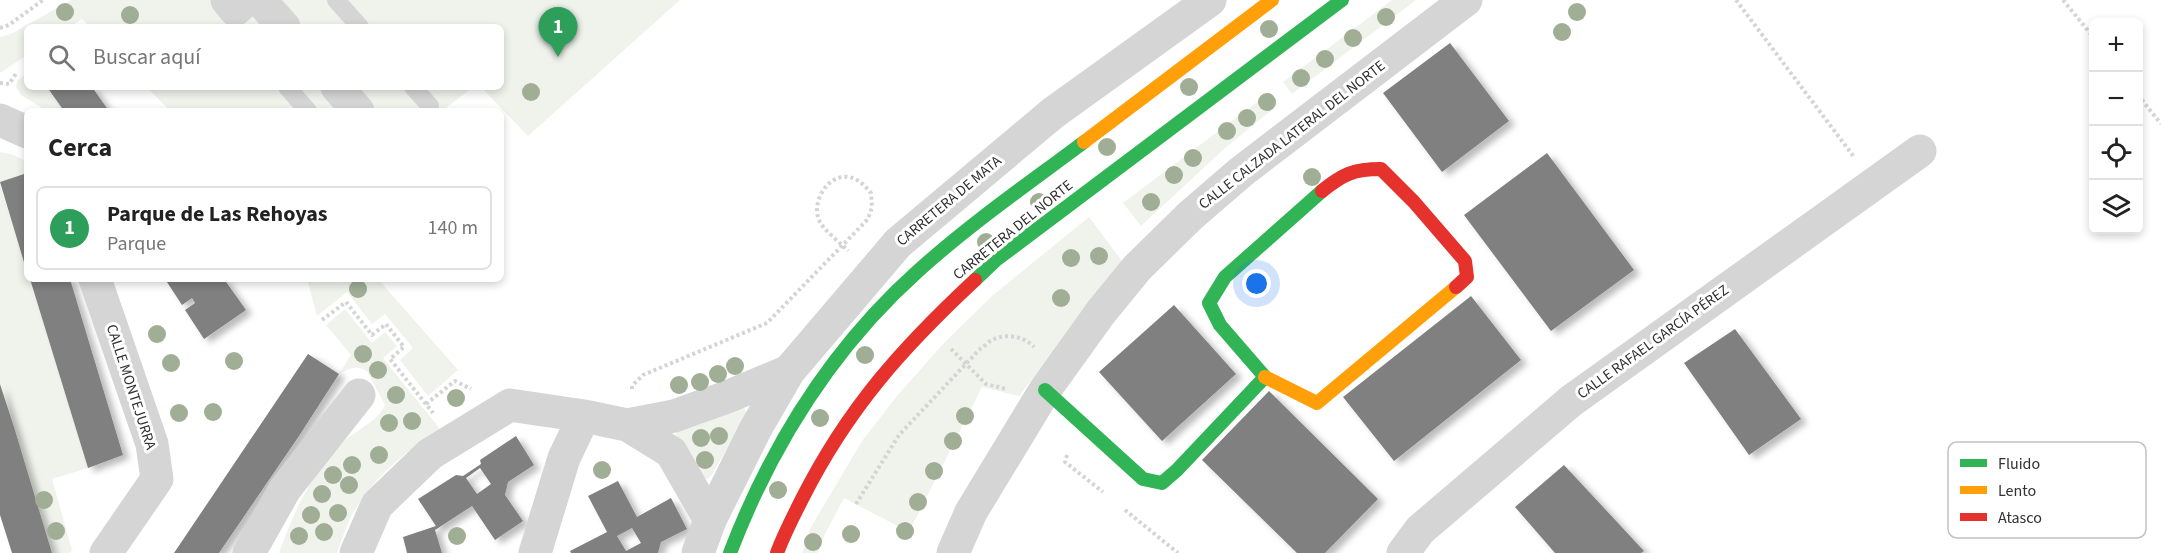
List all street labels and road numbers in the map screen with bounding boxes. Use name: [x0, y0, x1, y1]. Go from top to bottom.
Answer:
street label: CALLE CALZADA LATERAL DEL NORTE: [1194, 55, 1390, 215]
street label: CARRETERA DE MATA: [892, 150, 1007, 251]
street label: CARRETERA DEL NORTE: [949, 175, 1077, 285]
street label: CALLE RAFAEL GARCÍA PÉREZ: [1573, 280, 1733, 404]
street label: CALLE MONTEJURRA: [101, 322, 161, 453]

